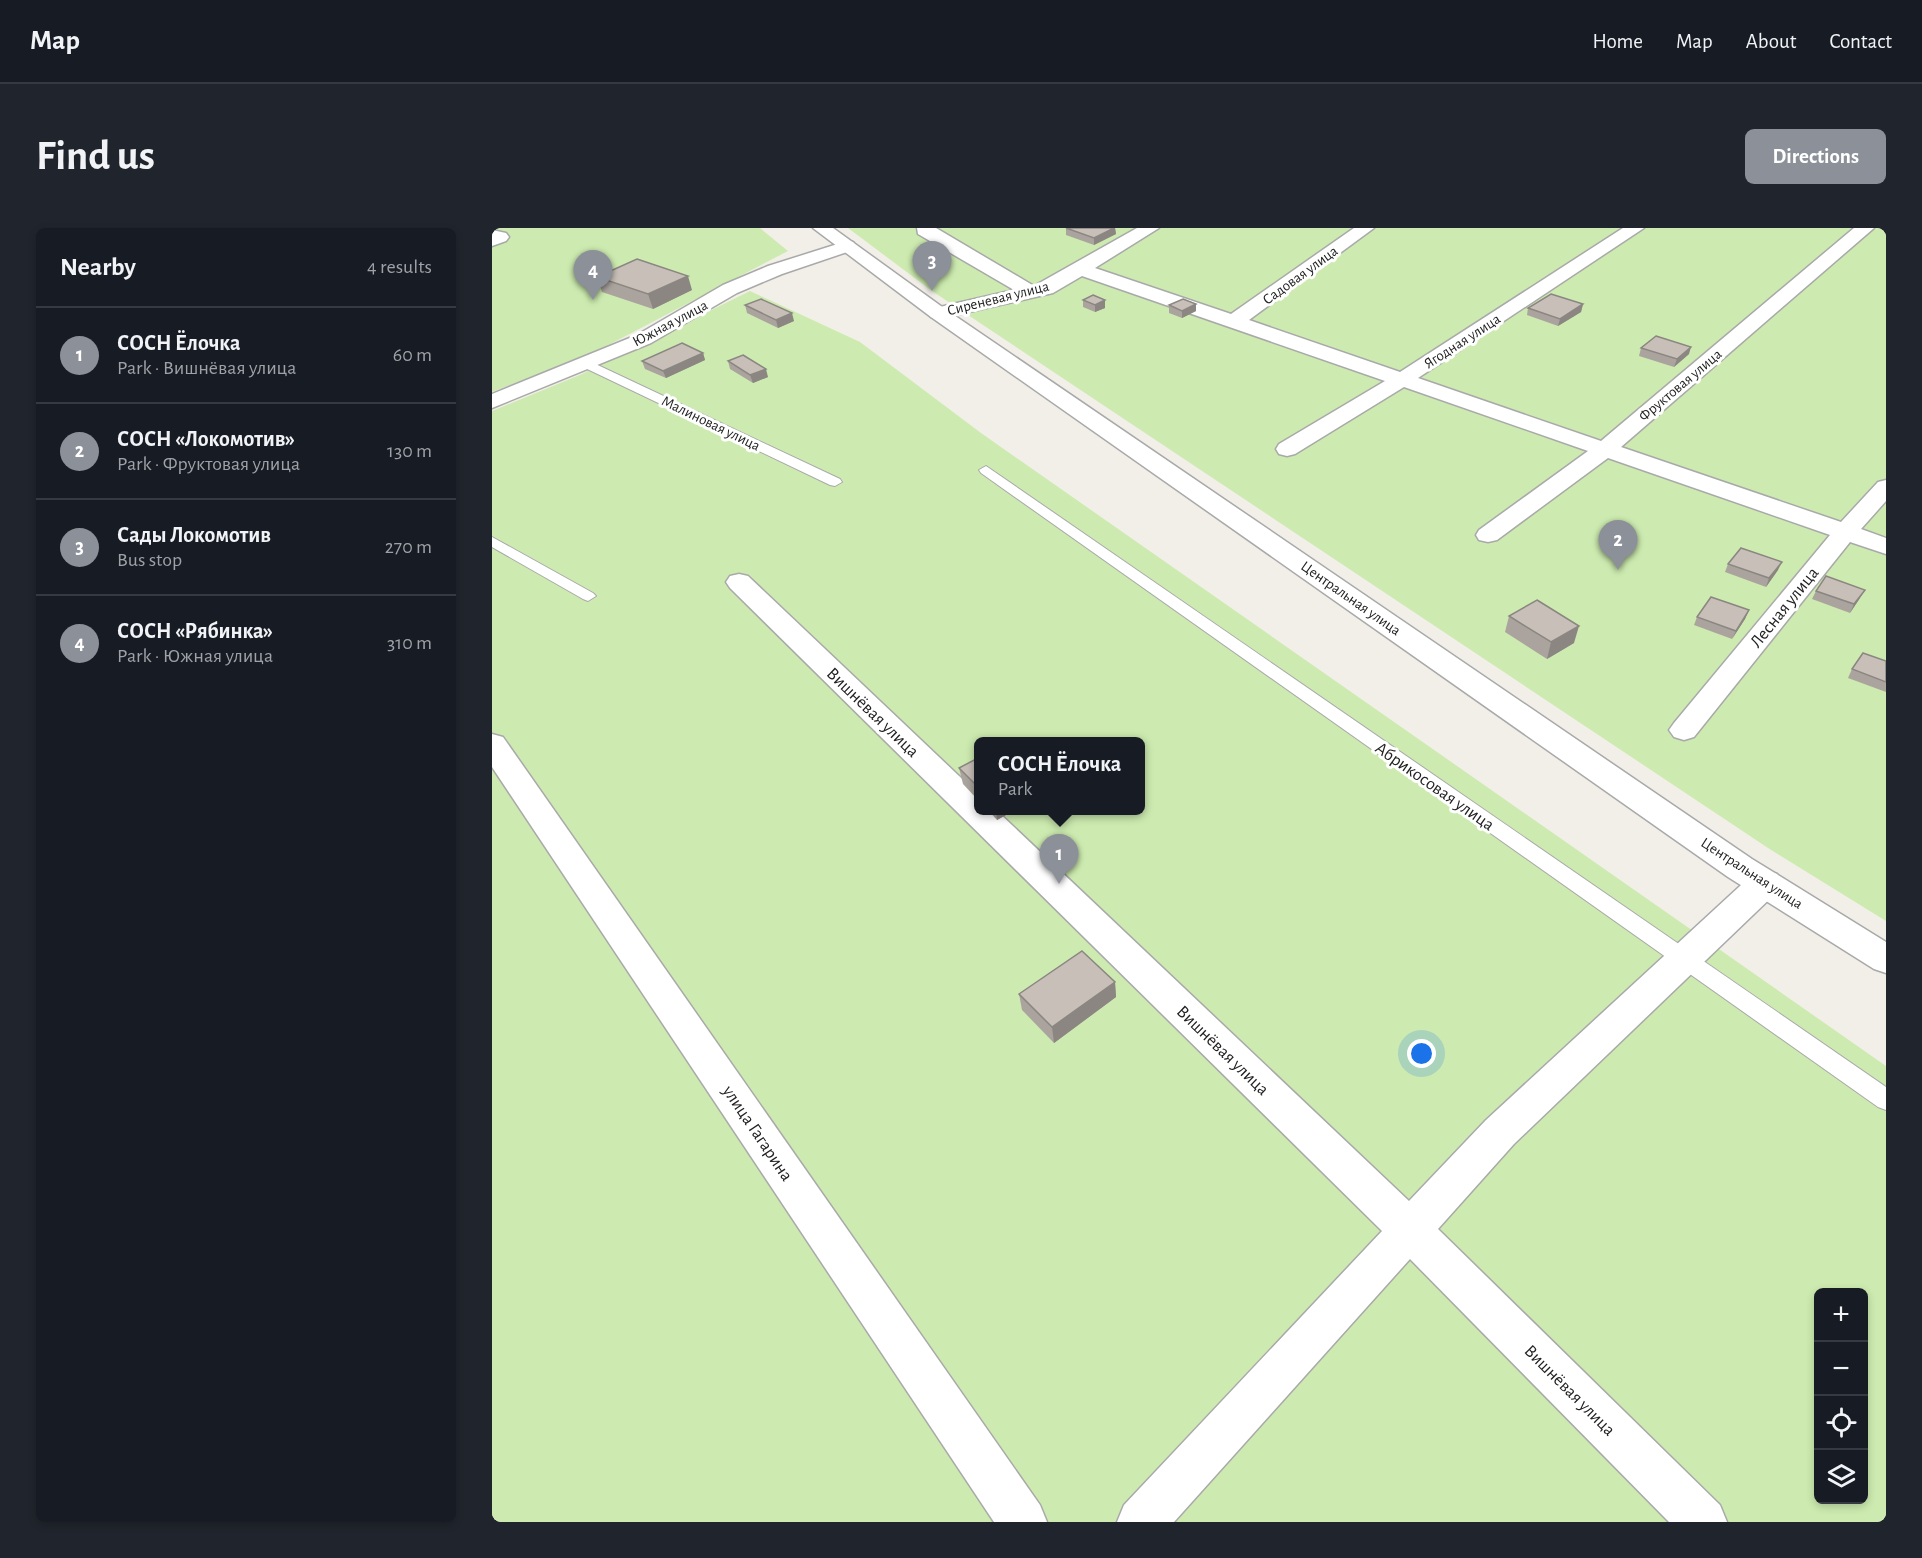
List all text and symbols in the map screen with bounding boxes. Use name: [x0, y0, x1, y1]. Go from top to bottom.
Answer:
text: Map: [30, 27, 80, 55]
text: Home: [1592, 31, 1643, 52]
text: Map: [1676, 31, 1713, 52]
text: About: [1746, 31, 1796, 52]
text: Contact: [1829, 31, 1892, 52]
button: Directions: [1745, 129, 1886, 184]
text: Find us: [36, 135, 155, 177]
pin: 3: [912, 242, 952, 291]
street label: Садовая улица: [1260, 243, 1341, 308]
pin: 4: [574, 250, 612, 300]
text: Nearby: [60, 254, 136, 280]
text: 4 results: [367, 257, 432, 277]
street label: Сиреневая улица: [946, 279, 1051, 318]
street label: Южная улица: [630, 297, 710, 349]
street label: Ягодная улица: [1421, 311, 1503, 372]
text: СОСН Ёлочка: [117, 332, 240, 354]
text: 1: [76, 345, 83, 365]
text: 60 m: [393, 345, 432, 365]
street label: Фруктовая улица: [1636, 346, 1725, 424]
text: Park · Вишнёвая улица: [117, 358, 297, 378]
street label: Малиновая улица: [659, 393, 763, 454]
text: СОСН «Локомотив»: [117, 428, 295, 450]
text: 2: [75, 441, 84, 461]
text: 130 m: [387, 441, 432, 461]
text: Park · Фруктовая улица: [117, 454, 300, 474]
pin: 2: [1598, 520, 1638, 570]
text: Сады Локомотив: [117, 524, 271, 546]
text: 3: [75, 537, 84, 557]
text: 270 m: [385, 537, 432, 557]
text: Bus stop: [117, 550, 182, 570]
street label: Центральная улица: [1298, 558, 1403, 638]
street label: Лесная улица: [1747, 564, 1822, 651]
text: СОСН «Рябинка»: [117, 620, 273, 642]
text: 4: [74, 633, 85, 653]
text: 310 m: [387, 633, 432, 653]
text: Park · Южная улица: [117, 646, 273, 666]
street label: Вишнёвая улица: [823, 664, 922, 761]
popup: [974, 737, 1145, 815]
street label: Абрикосовая улица: [1372, 738, 1498, 835]
text: СОСН Ёлочка: [998, 753, 1121, 775]
text: Park: [998, 779, 1032, 799]
pin: 1: [1040, 834, 1078, 884]
street label: Центральная улица: [1698, 835, 1805, 912]
street label: Вишнёвая улица: [1173, 1002, 1272, 1099]
your location: [1407, 1039, 1436, 1068]
street label: улица Гагарина: [718, 1082, 796, 1184]
map controls: [1814, 1288, 1868, 1504]
button: +: [1814, 1288, 1868, 1342]
street label: Вишнёвая улица: [1520, 1342, 1618, 1440]
button: −: [1814, 1342, 1868, 1396]
button: locate: [1814, 1396, 1868, 1450]
button: layers: [1814, 1450, 1868, 1504]

